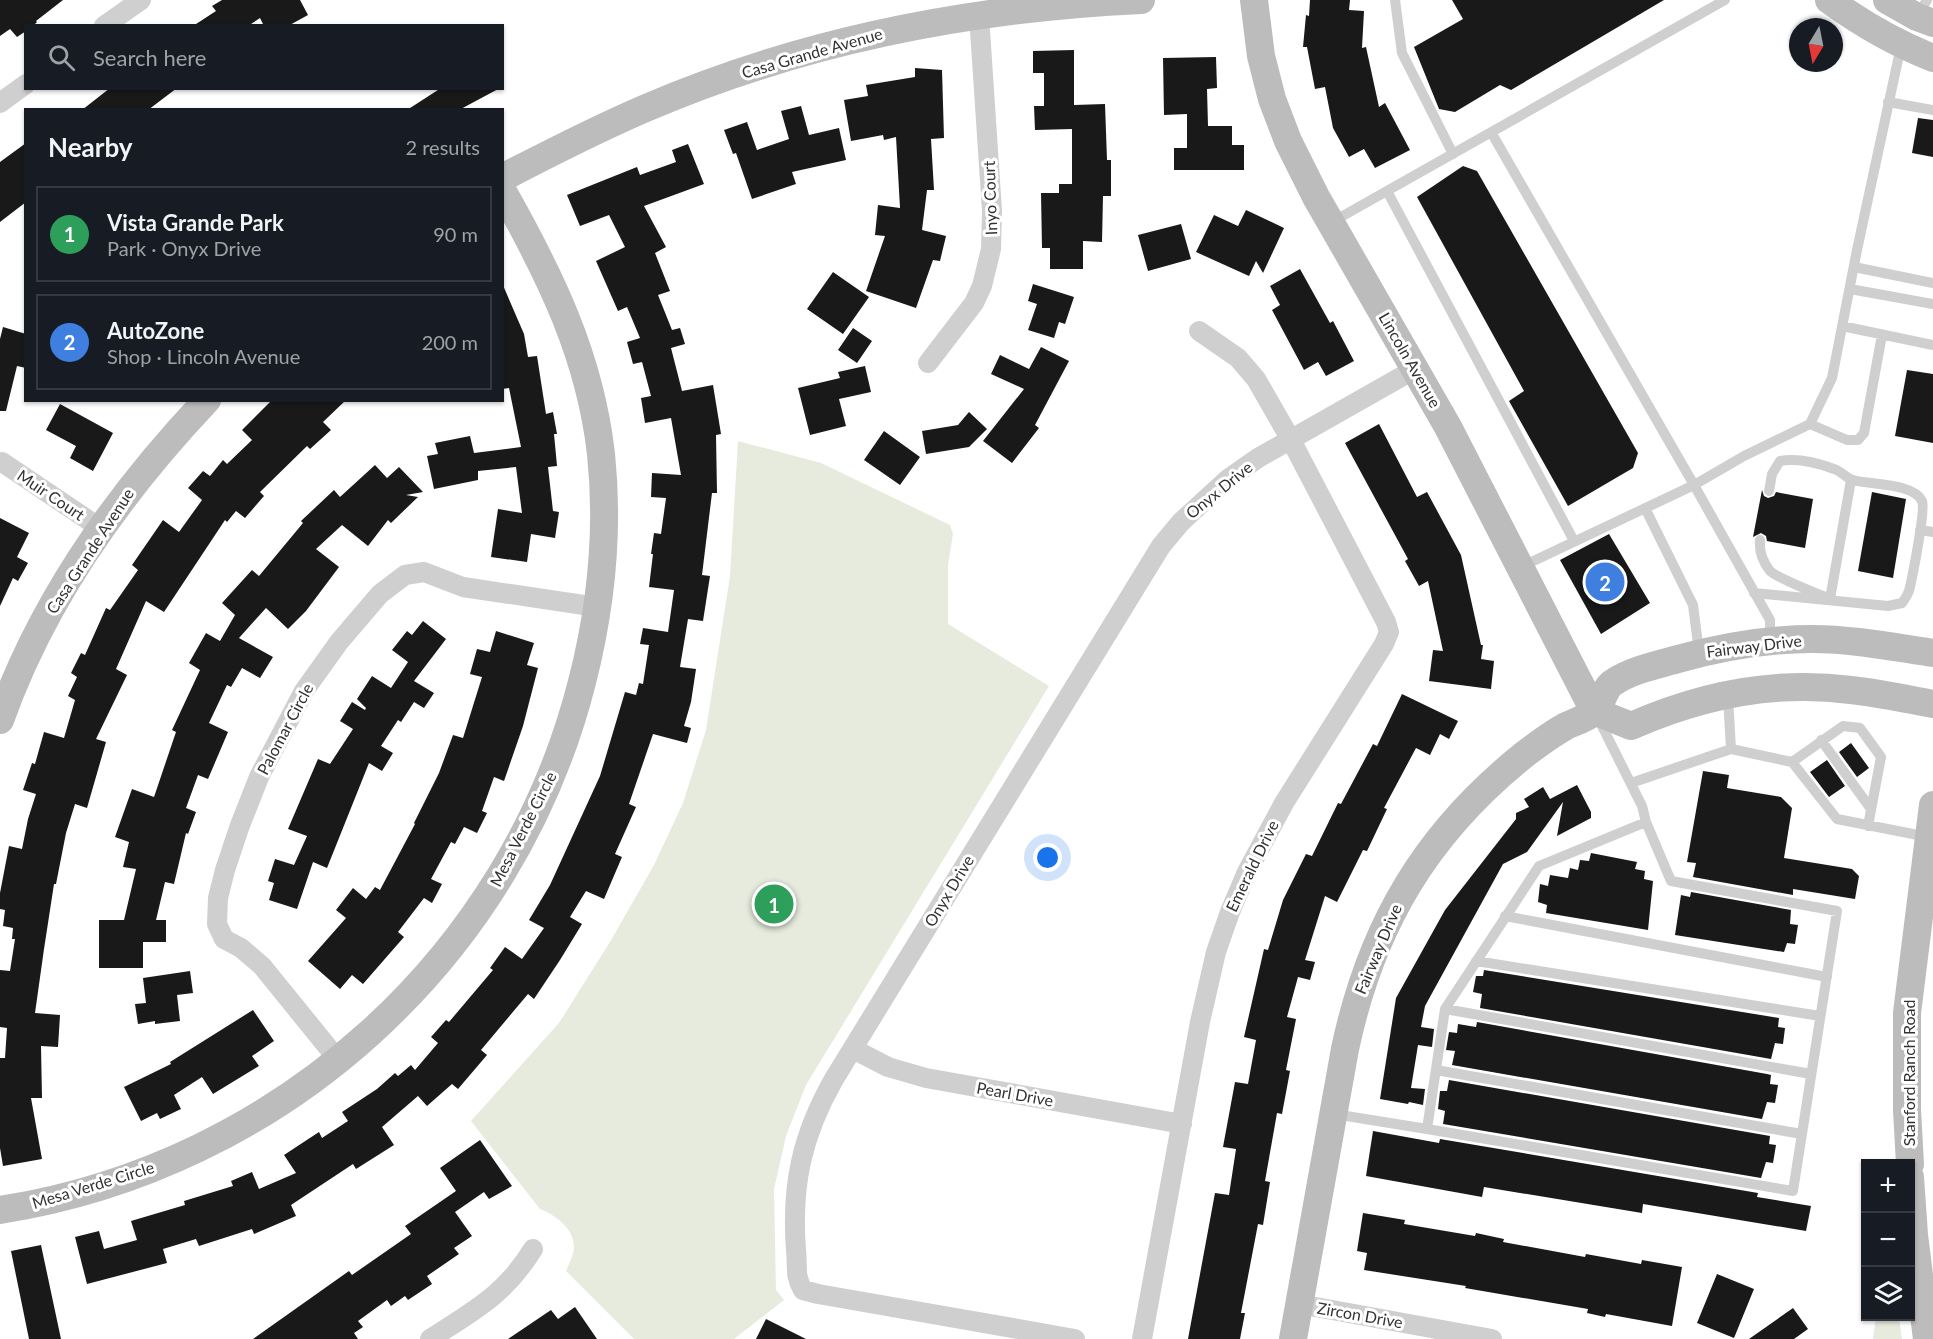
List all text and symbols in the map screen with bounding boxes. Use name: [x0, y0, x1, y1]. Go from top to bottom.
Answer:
north arrow: [1789, 18, 1843, 72]
street label: Casa Grande Avenue: [739, 23, 885, 82]
search box: [24, 24, 504, 90]
icon: search: [45, 41, 78, 74]
text: Search here: [93, 44, 206, 71]
text: Nearby: [48, 131, 133, 163]
text: 2 results: [405, 135, 480, 159]
street label: Inyo Court: [979, 160, 1000, 236]
text: Vista Grande Park: [107, 209, 284, 236]
text: 1: [64, 222, 75, 246]
text: 90 m: [433, 222, 478, 246]
text: Park · Onyx Drive: [107, 236, 261, 260]
street label: Lincoln Avenue: [1376, 309, 1445, 411]
text: AutoZone: [107, 317, 204, 344]
text: 2: [64, 330, 75, 354]
text: 200 m: [422, 330, 478, 354]
text: Shop · Lincoln Avenue: [107, 344, 300, 368]
street label: Onyx Drive: [1182, 457, 1256, 522]
street label: Muir Court: [14, 465, 89, 524]
street label: Casa Grande Avenue: [42, 484, 137, 617]
pin: 2: [1586, 560, 1624, 604]
street label: Fairway Drive: [1705, 630, 1803, 661]
street label: Palomar Circle: [253, 680, 317, 778]
street label: Mesa Verde Circle: [485, 768, 560, 889]
street label: Emerald Drive: [1221, 817, 1282, 915]
your location: [1033, 843, 1062, 872]
street label: Onyx Drive: [920, 852, 977, 930]
pin: 1: [754, 882, 794, 926]
street label: Fairway Drive: [1350, 901, 1405, 997]
street label: Stanford Ranch Road: [1899, 1000, 1918, 1146]
street label: Pearl Drive: [975, 1077, 1055, 1110]
street label: Mesa Verde Circle: [30, 1157, 156, 1212]
map controls: [1861, 1159, 1915, 1321]
button: +: [1861, 1159, 1915, 1213]
button: −: [1861, 1213, 1915, 1267]
button: layers: [1861, 1267, 1915, 1321]
street label: Zircon Drive: [1316, 1298, 1404, 1331]

